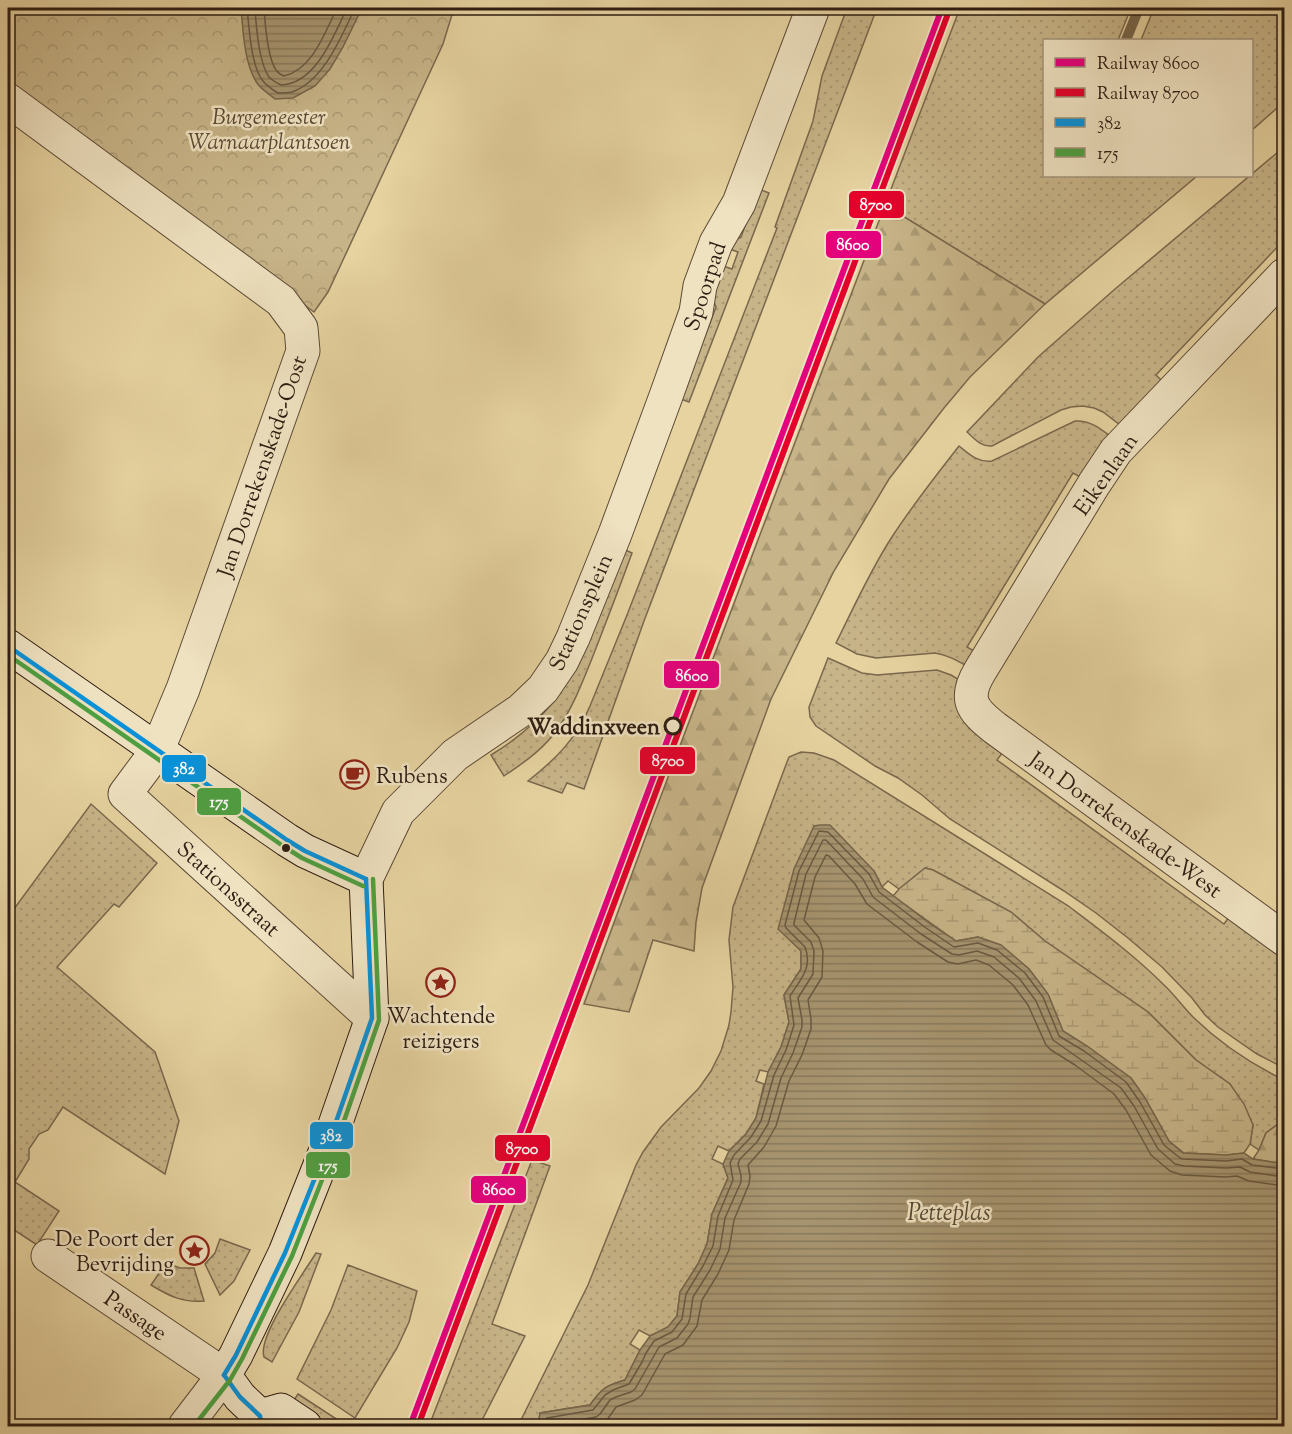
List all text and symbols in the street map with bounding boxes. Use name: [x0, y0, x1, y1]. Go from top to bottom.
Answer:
legend: [1043, 39, 1253, 177]
text: Railway 8600: [1097, 52, 1199, 78]
text: Railway 8700: [1097, 82, 1199, 108]
park label: Burgemeester Warnaarplantsoen: [188, 103, 351, 160]
text: 382: [1097, 112, 1122, 138]
text: 175: [1097, 142, 1118, 168]
line badge: 8700: [848, 190, 905, 219]
text: 8700: [860, 195, 893, 218]
line badge: 8600: [825, 230, 882, 259]
text: 8600: [837, 235, 870, 258]
street label: Spoorpad: [677, 238, 736, 336]
street label: Jan Dorrekenskade-Oost: [211, 351, 317, 583]
street label: Eikenlaan: [1067, 428, 1147, 523]
street label: Stationsplein: [543, 549, 623, 677]
line badge: 8600: [663, 660, 720, 689]
text: 8600: [676, 666, 709, 689]
place label: Waddinxveen: [527, 713, 660, 745]
marker: Waddinxveen: [664, 717, 682, 735]
street label: Jan Dorrekenskade-West: [1020, 745, 1228, 908]
line badge: 8700: [639, 746, 696, 775]
text: 8700: [652, 751, 685, 774]
line badge: 382: [161, 754, 207, 783]
text: 382: [173, 759, 195, 782]
cafe icon: Rubens: [339, 759, 371, 791]
place label: Rubens: [376, 762, 448, 794]
line badge: 175: [196, 787, 242, 816]
text: 175: [210, 792, 229, 815]
street label: Stationsstraat: [168, 835, 286, 946]
unlabelled marker: [280, 842, 292, 854]
place icon: Wachtende reizigers: [425, 967, 457, 999]
place label: Wachtende reizigers: [387, 1002, 495, 1059]
line badge: 382: [309, 1121, 354, 1150]
text: 382: [320, 1126, 342, 1149]
line badge: 8700: [494, 1134, 551, 1162]
text: 8700: [506, 1139, 539, 1162]
line badge: 175: [305, 1151, 351, 1179]
text: 175: [319, 1156, 338, 1179]
line badge: 8600: [470, 1175, 527, 1204]
text: 8600: [483, 1180, 516, 1203]
water label: Petteplas: [908, 1197, 990, 1231]
place label: De Poort der Bevrijding: [55, 1225, 174, 1282]
place icon: De Poort der Bevrijding: [179, 1235, 211, 1267]
street label: Passage: [96, 1285, 172, 1350]

